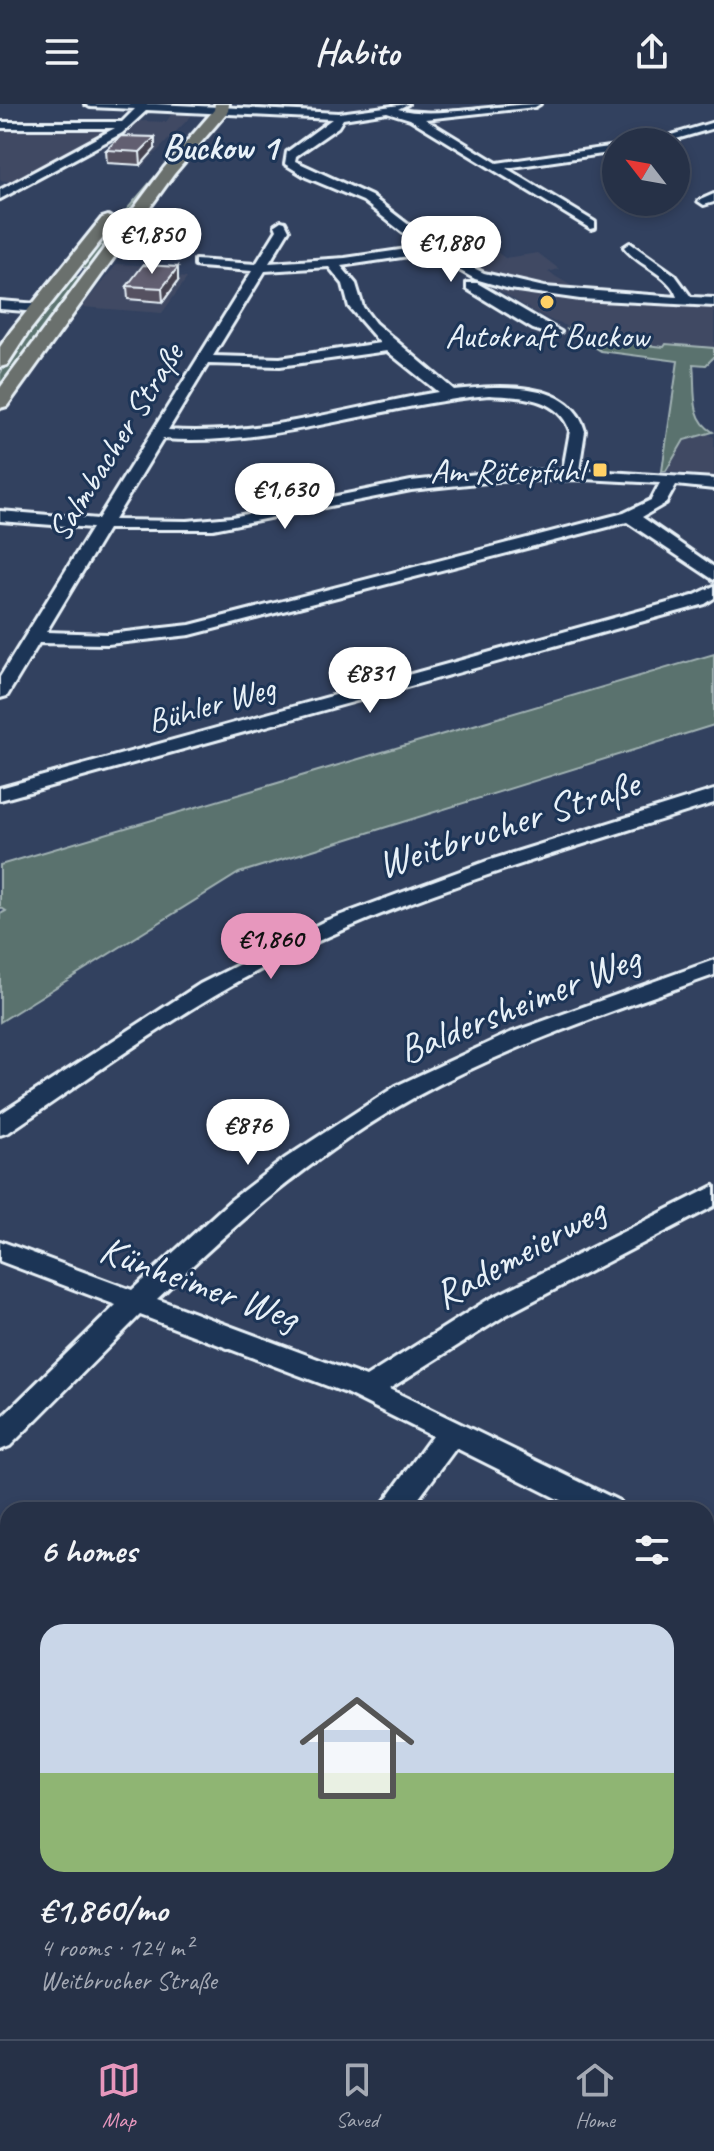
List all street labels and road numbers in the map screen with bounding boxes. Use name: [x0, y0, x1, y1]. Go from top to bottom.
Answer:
street label: Salmbacher Straße: [37, 333, 194, 549]
street label: Bühler Weg: [142, 665, 282, 743]
street label: Weitbrucher Straße: [371, 757, 648, 890]
street label: Baldersheimer Weg: [391, 932, 650, 1075]
street label: Rademeierweg: [425, 1184, 616, 1320]
street label: Künheimer Weg: [93, 1224, 308, 1343]

